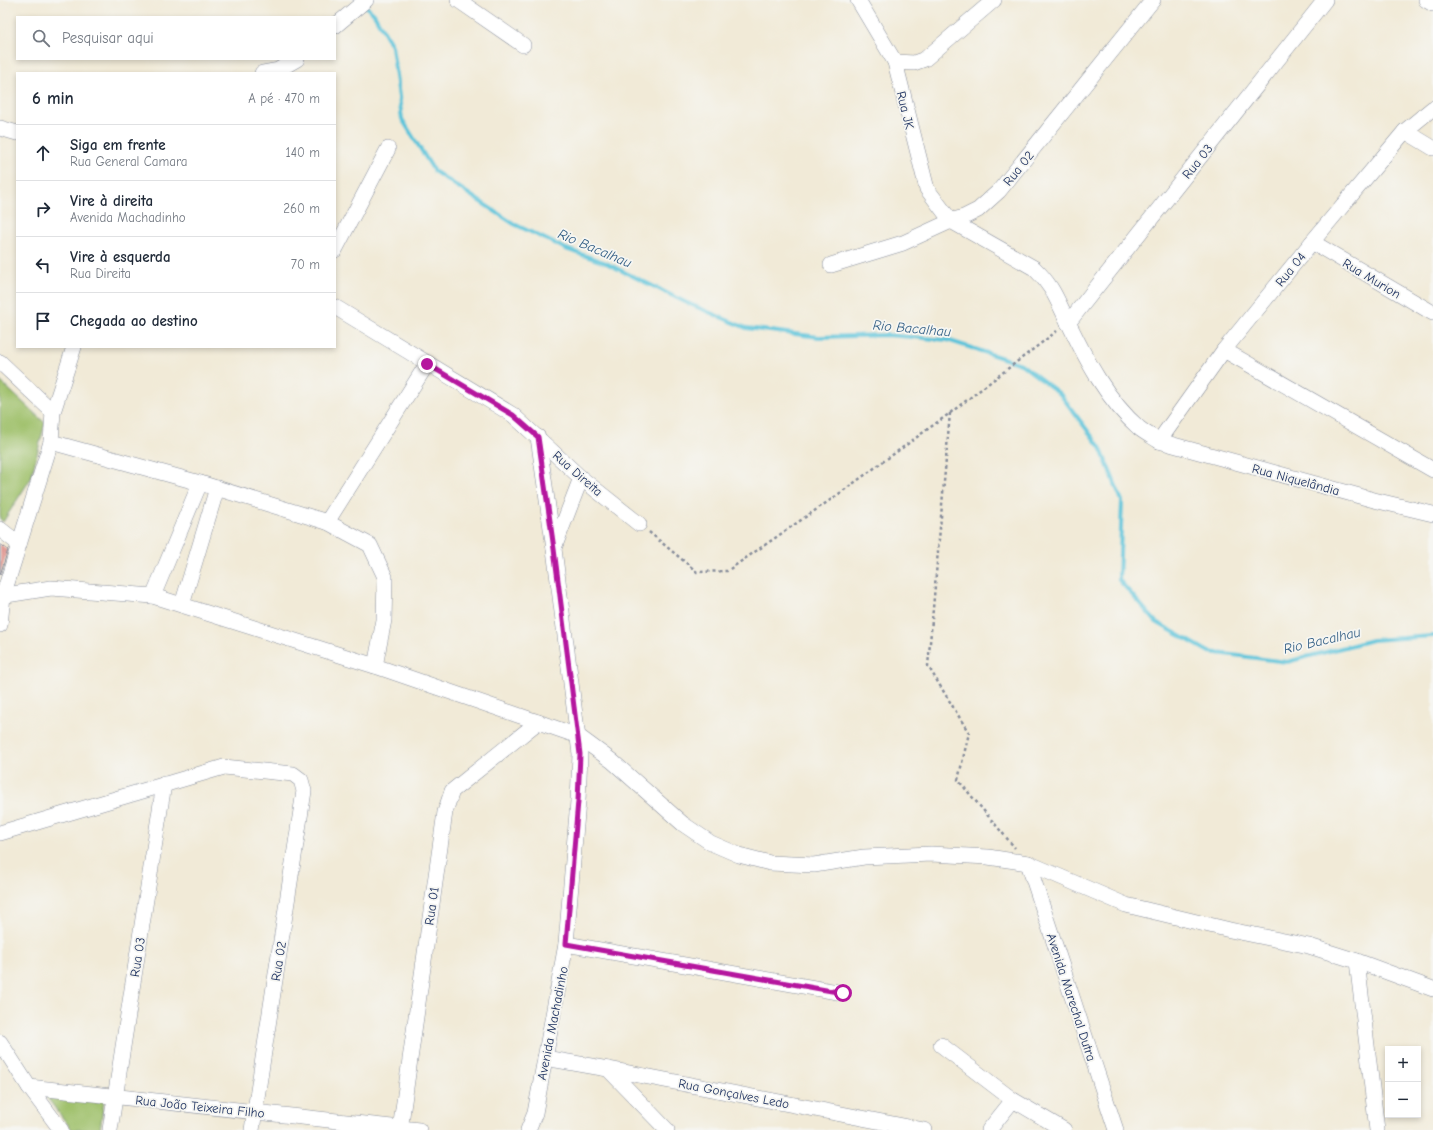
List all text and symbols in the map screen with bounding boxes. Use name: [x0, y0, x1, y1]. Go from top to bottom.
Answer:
search box: [16, 16, 336, 60]
icon: search: [30, 27, 52, 49]
text: Pesquisar aqui: [62, 29, 154, 47]
text: 6 min: [32, 89, 74, 108]
street label: Rua JK: [894, 90, 918, 131]
text: A pé · 470 m: [248, 91, 320, 106]
text: Siga em frente: [70, 136, 166, 154]
street label: Rua 03: [1179, 141, 1216, 182]
icon: ahead: [32, 142, 54, 164]
text: 140 m: [286, 145, 320, 160]
street label: Rua 02: [1000, 148, 1037, 189]
text: Rua General Camara: [70, 154, 188, 169]
text: Vire à direita: [70, 192, 153, 210]
icon: right: [32, 198, 54, 220]
text: 260 m: [283, 201, 320, 216]
text: Avenida Machadinho: [70, 210, 186, 225]
water label: Rio Bacalhau: [555, 225, 634, 272]
text: Vire à esquerda: [70, 248, 171, 266]
street label: Rua 04: [1272, 249, 1309, 289]
icon: left: [32, 254, 54, 276]
street label: Rua Murion: [1340, 255, 1404, 302]
text: 70 m: [291, 257, 320, 272]
text: Rua Direita: [70, 266, 131, 281]
icon: arrive: [32, 310, 54, 332]
text: Chegada ao destino: [70, 312, 198, 330]
water label: Rio Bacalhau: [872, 317, 952, 340]
route end: [418, 355, 436, 373]
street label: Rua Direita: [550, 448, 606, 499]
street label: Rua Niquelândia: [1250, 461, 1341, 498]
water label: Rio Bacalhau: [1282, 623, 1362, 658]
street label: Rua 01: [421, 886, 442, 926]
street label: Avenida Marechal Dutra: [1044, 931, 1099, 1063]
street label: Rua 03: [127, 936, 148, 978]
street label: Rua 02: [268, 940, 289, 982]
street label: Avenida Machadinho: [534, 965, 571, 1081]
route start: [834, 984, 852, 1002]
map controls: [1385, 1046, 1421, 1118]
button: +: [1385, 1046, 1421, 1082]
street label: Rua Gonçalves Ledo: [677, 1075, 791, 1112]
button: −: [1385, 1082, 1421, 1118]
street label: Rua João Teixeira Filho: [135, 1092, 265, 1121]

